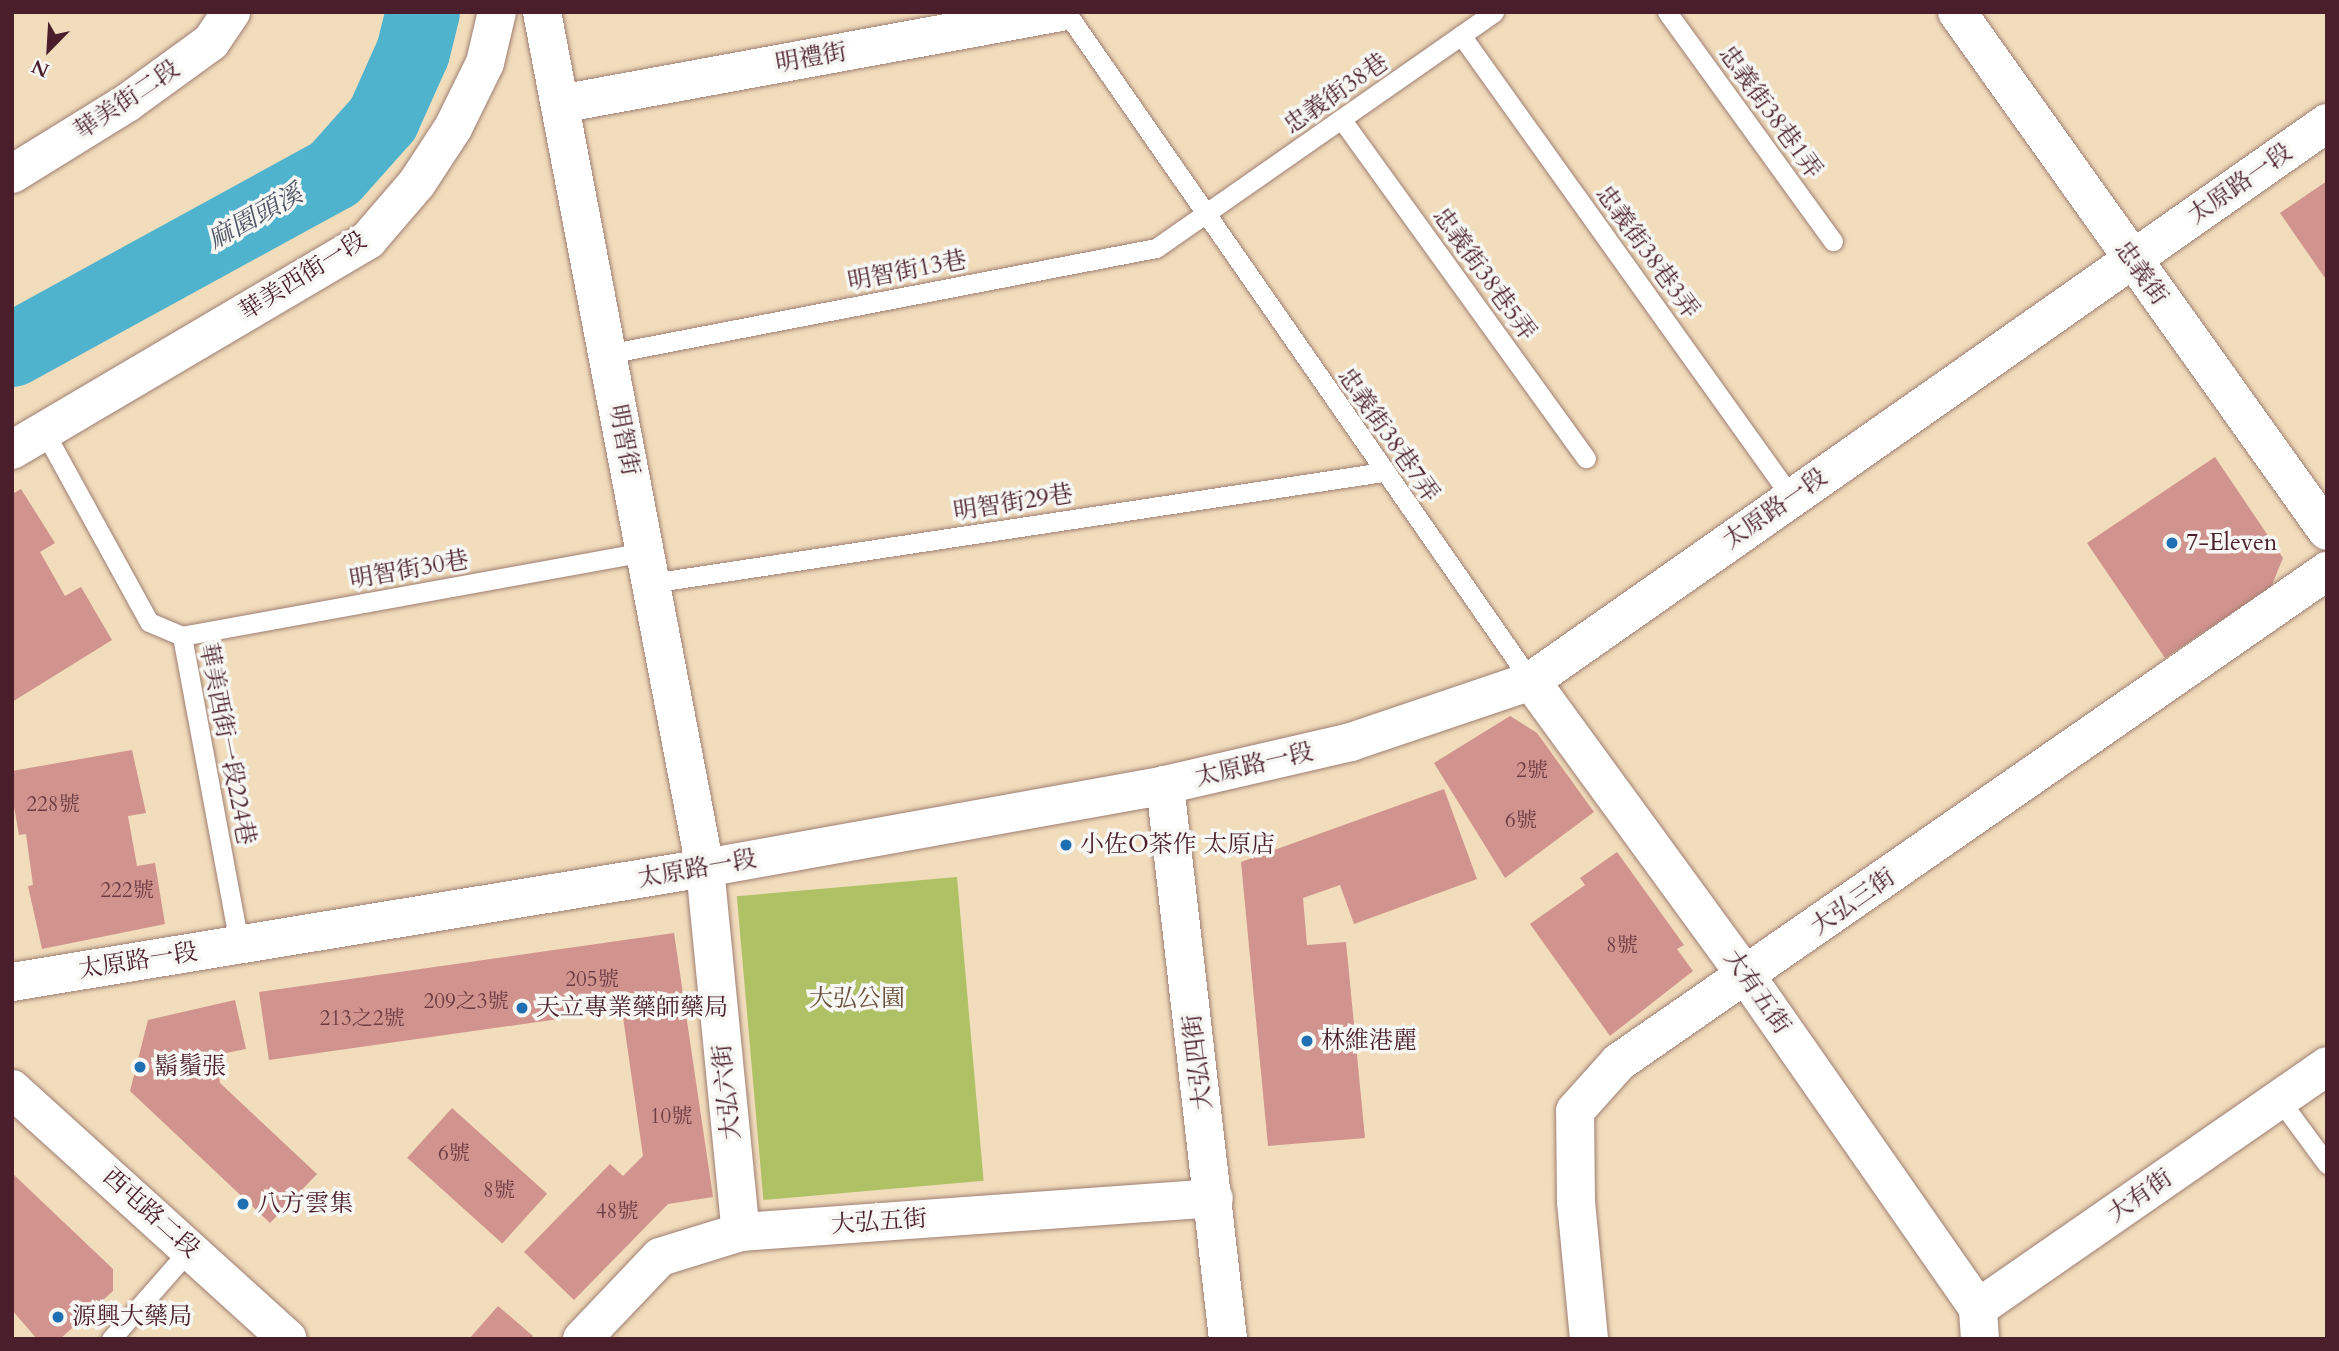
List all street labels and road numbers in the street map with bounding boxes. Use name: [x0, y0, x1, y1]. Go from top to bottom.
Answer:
street label: 明禮街: [773, 38, 849, 78]
street label: 忠義街38巷1弄: [1712, 40, 1828, 184]
street label: 忠義街38巷: [1278, 48, 1394, 140]
street label: 華美街二段: [69, 55, 185, 145]
street label: 太原路一段: [2183, 138, 2297, 230]
street label: 忠義街38巷3弄: [1589, 180, 1705, 324]
street label: 忠義街38巷5弄: [1426, 202, 1542, 346]
street label: 華美西街一段: [234, 226, 372, 326]
street label: 忠義街: [2108, 235, 2174, 311]
street label: 明智街13巷: [845, 245, 969, 297]
street label: 忠義街38巷7弄: [1331, 362, 1445, 508]
street label: 明智街: [603, 402, 645, 478]
street label: 太原路一段: [1718, 463, 1832, 555]
street label: 明智街29巷: [951, 479, 1075, 527]
street label: 明智街30巷: [347, 545, 471, 595]
street label: 華美西街一段224巷: [193, 641, 261, 847]
street label: 太原路一段: [1192, 737, 1316, 793]
street label: 太原路一段: [635, 844, 759, 894]
street label: 大弘三街: [1805, 863, 1901, 941]
street label: 太原路一段: [76, 937, 200, 985]
street label: 大有五街: [1718, 944, 1796, 1040]
street label: 大弘四街: [1178, 1013, 1218, 1111]
street label: 大弘六街: [708, 1043, 746, 1141]
street label: 西屯路二段: [97, 1162, 205, 1264]
street label: 大有街: [2102, 1164, 2178, 1228]
street label: 大弘五街: [830, 1204, 928, 1240]

